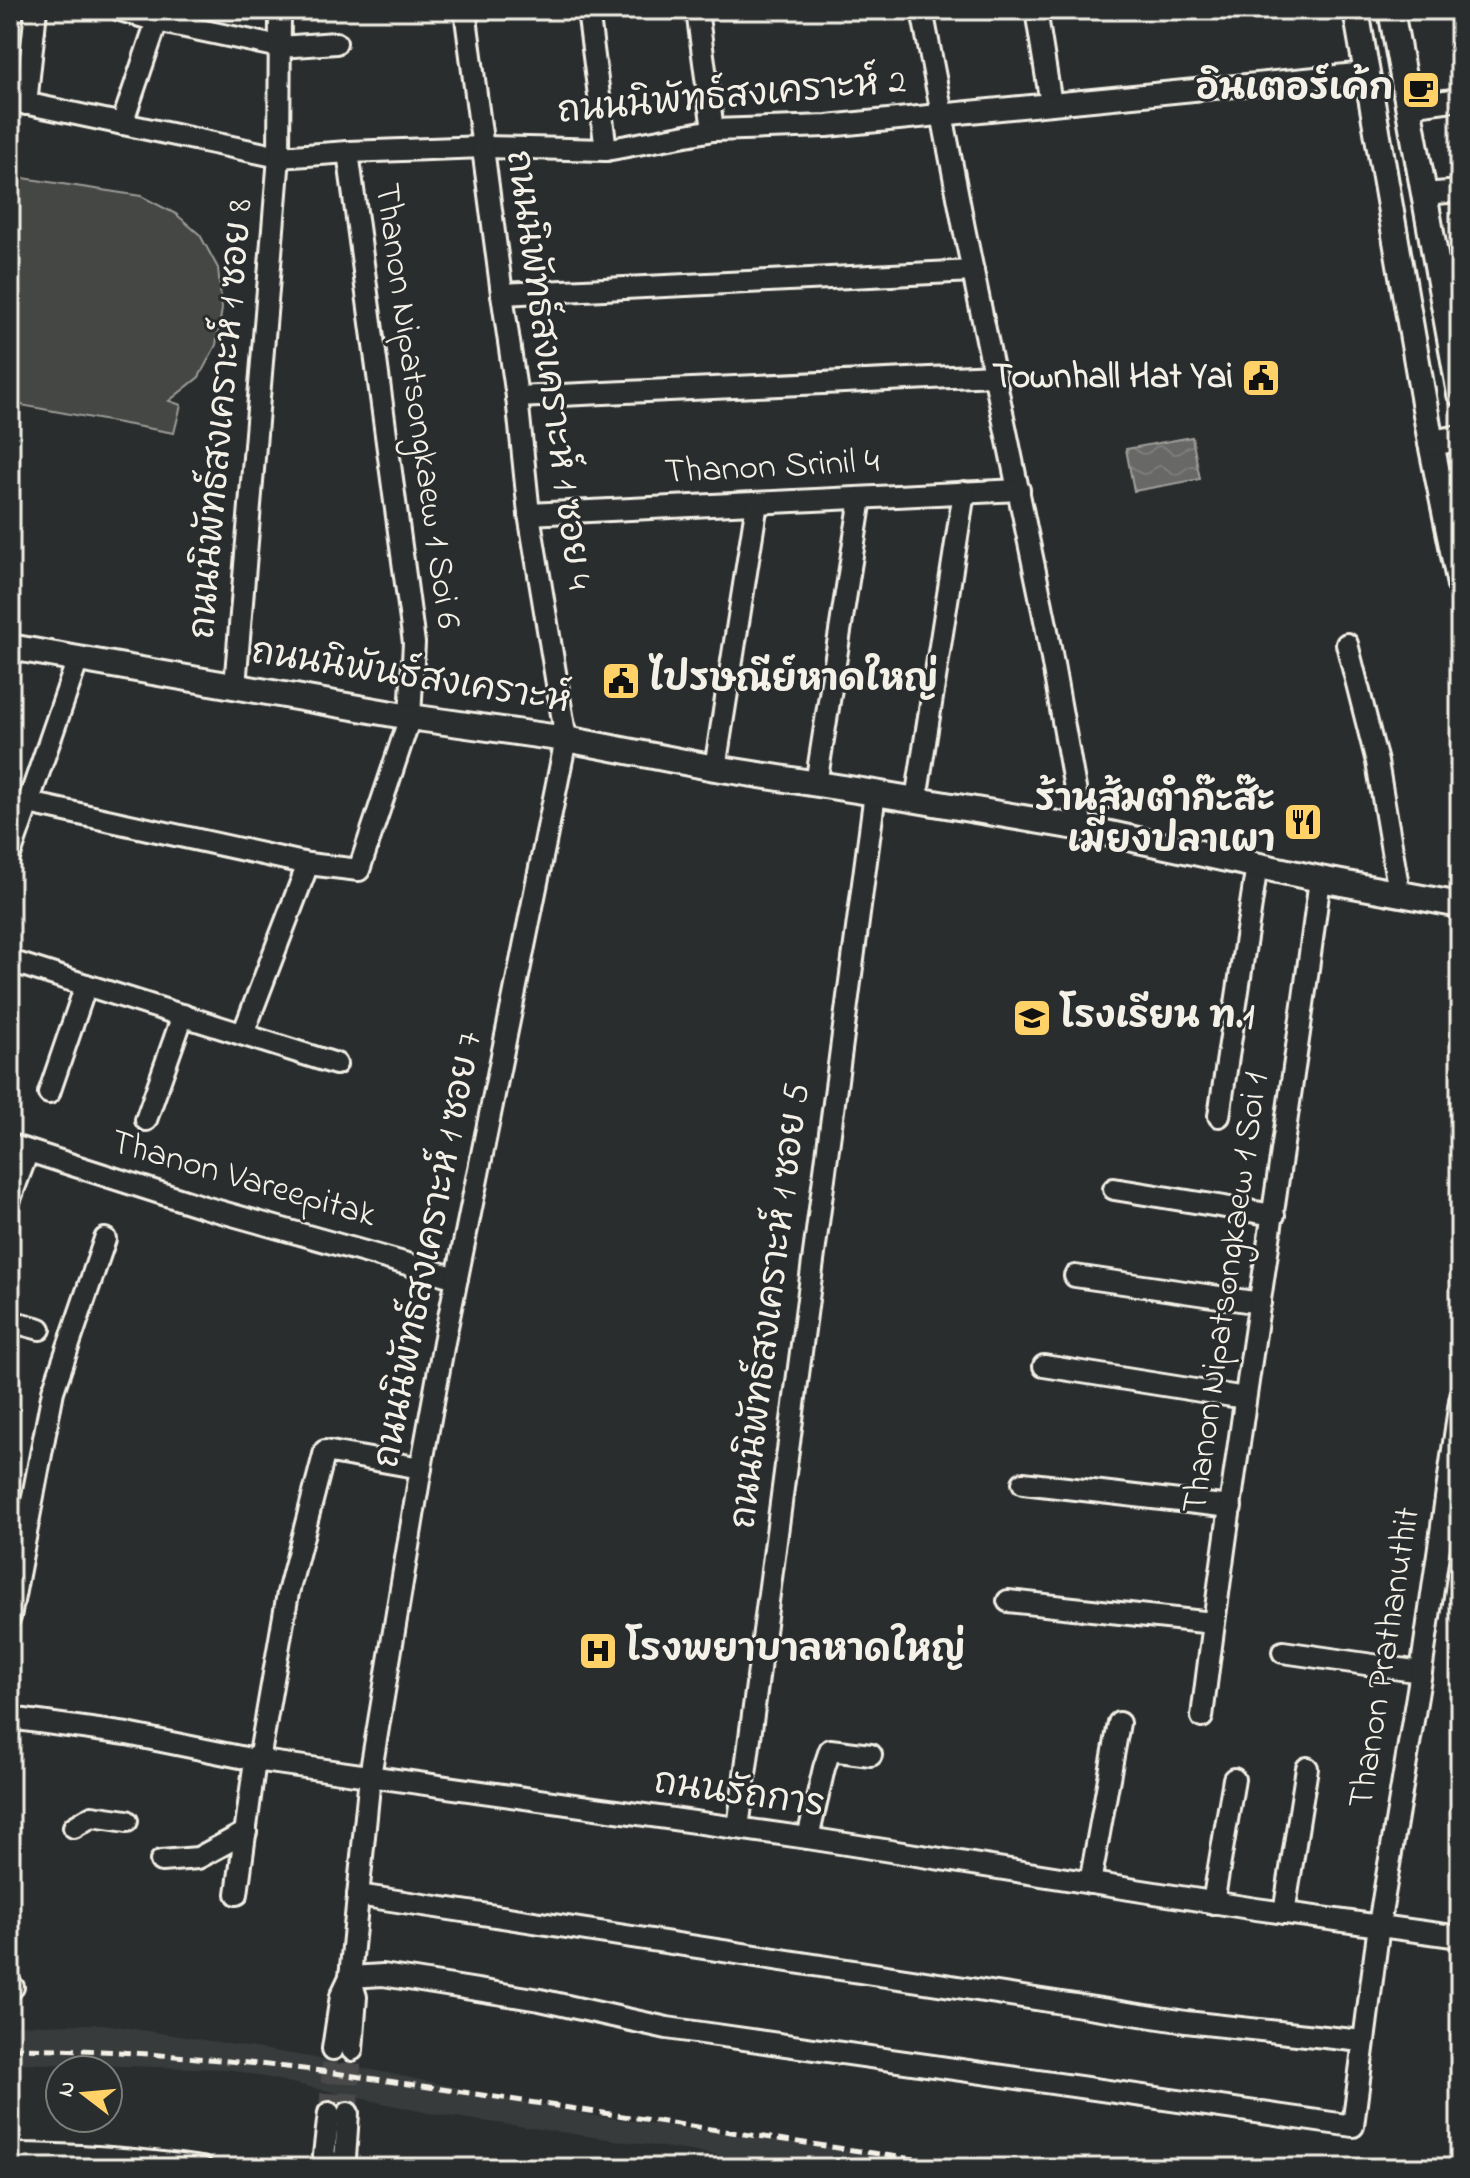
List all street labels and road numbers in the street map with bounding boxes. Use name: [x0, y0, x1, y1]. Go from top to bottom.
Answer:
street label: ถนนนิพัทธ์สงเคราะห์ 2: [556, 56, 908, 140]
street label: ถนนนิพัทธ์สงเคราะห์ 1 ซอย 4: [490, 147, 604, 593]
street label: Thanon Nipatsongkaew 1 Soi 6: [358, 180, 474, 632]
street label: ถนนนิพัทธ์สงเคราะห์ 1 ซอย 8: [177, 197, 269, 641]
street label: Thanon Srinil 4: [663, 436, 881, 500]
street label: ถนนนิพันธ์สงเคราะห์: [247, 627, 575, 729]
street label: ถนนนิพัทธ์สงเคราะห์ 1 ซอย 7: [362, 1027, 498, 1473]
street label: Thanon Nipatsongkaew 1 Soi 1: [1170, 1069, 1284, 1517]
street label: ถนนนิพัทธ์สงเคราะห์ 1 ซอย 5: [718, 1080, 826, 1532]
street label: Thanon Vareepitak: [104, 1117, 382, 1243]
street label: Thanon Prathanuthit: [1336, 1504, 1436, 1812]
street label: ถนนรัถการ: [650, 1757, 828, 1833]

